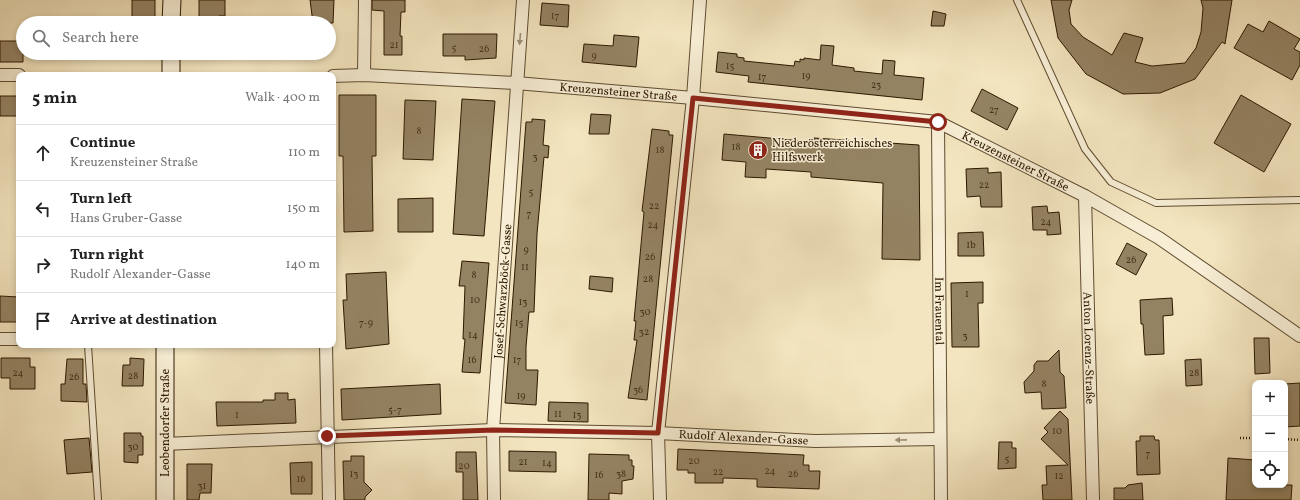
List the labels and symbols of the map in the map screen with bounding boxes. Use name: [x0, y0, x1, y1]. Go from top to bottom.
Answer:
house number: 17: [551, 9, 560, 23]
one-way arrow: [516, 33, 523, 45]
house number: 21: [389, 38, 399, 52]
house number: 5: [452, 41, 457, 55]
house number: 26: [479, 42, 489, 56]
house number: 9: [591, 49, 597, 63]
house number: 15: [726, 59, 735, 73]
house number: 19: [801, 69, 811, 83]
house number: 17: [758, 70, 767, 84]
house number: 23: [871, 78, 881, 92]
street label: Kreuzensteiner Straße: [559, 80, 678, 106]
house number: 27: [989, 103, 999, 117]
route start: [929, 113, 947, 131]
house number: 8: [416, 124, 422, 138]
street label: Kreuzensteiner Straße: [959, 128, 1072, 196]
place label: Niederösterreichisches Hilfswerk: [772, 136, 892, 166]
building icon: Niederösterreichisches Hilfswerk: [747, 139, 769, 161]
house number: 18: [732, 140, 740, 154]
house number: 18: [656, 143, 664, 157]
house number: 3: [532, 150, 538, 164]
house number: 22: [979, 178, 989, 192]
house number: 5: [529, 185, 534, 199]
house number: 22: [649, 199, 659, 213]
house number: 7: [527, 207, 532, 221]
house number: 24: [1040, 215, 1052, 229]
house number: 24: [647, 218, 659, 232]
street label: Josef-Schwarzböck-Gasse: [491, 223, 516, 359]
house number: 1b: [966, 238, 976, 252]
house number: 9: [523, 243, 529, 257]
house number: 26: [645, 250, 655, 264]
house number: 26: [1126, 253, 1136, 267]
house number: 11: [521, 260, 529, 274]
house number: 8: [471, 268, 477, 282]
house number: 28: [643, 272, 653, 286]
street label: Im Frauental: [930, 277, 947, 346]
house number: 1: [965, 287, 969, 301]
street label: Anton Lorenz-Straße: [1079, 292, 1097, 405]
house number: 10: [470, 293, 480, 307]
house number: 13: [518, 295, 528, 309]
house number: 30: [640, 305, 650, 319]
house number: 7-9: [359, 316, 373, 330]
house number: 15: [515, 316, 524, 330]
house number: 32: [639, 325, 649, 339]
house number: 14: [468, 328, 478, 342]
house number: 3: [962, 329, 968, 343]
house number: 16: [468, 353, 476, 367]
house number: 17: [513, 353, 522, 367]
house number: 24: [12, 366, 24, 380]
house number: 28: [1189, 366, 1199, 380]
house number: 28: [128, 369, 138, 383]
street label: Leobendorfer Straße: [158, 369, 174, 477]
house number: 26: [69, 370, 79, 384]
house number: 8: [1041, 377, 1047, 391]
house number: 36: [633, 383, 643, 397]
house number: 19: [516, 389, 526, 403]
house number: 5-7: [388, 403, 402, 417]
house number: 11: [554, 407, 562, 421]
house number: 1: [235, 408, 239, 422]
house number: 13: [572, 408, 582, 422]
house number: 10: [1052, 424, 1062, 438]
route end: [318, 427, 336, 445]
street label: Rudolf Alexander-Gasse: [678, 427, 809, 450]
one-way arrow: [894, 437, 907, 443]
house number: 30: [128, 440, 138, 454]
house number: 7: [1146, 447, 1151, 461]
house number: 5: [1005, 452, 1010, 466]
house number: 20: [688, 454, 700, 468]
house number: 21: [518, 455, 528, 469]
house number: 14: [542, 456, 552, 470]
house number: 20: [458, 459, 470, 473]
house number: 24: [764, 464, 776, 478]
house number: 22: [713, 465, 723, 479]
house number: 13: [349, 467, 359, 481]
house number: 38: [616, 467, 626, 481]
house number: 26: [788, 467, 798, 481]
house number: 16: [595, 468, 603, 482]
house number: 12: [1054, 469, 1064, 483]
house number: 16: [297, 472, 305, 486]
house number: 31: [197, 479, 207, 493]

